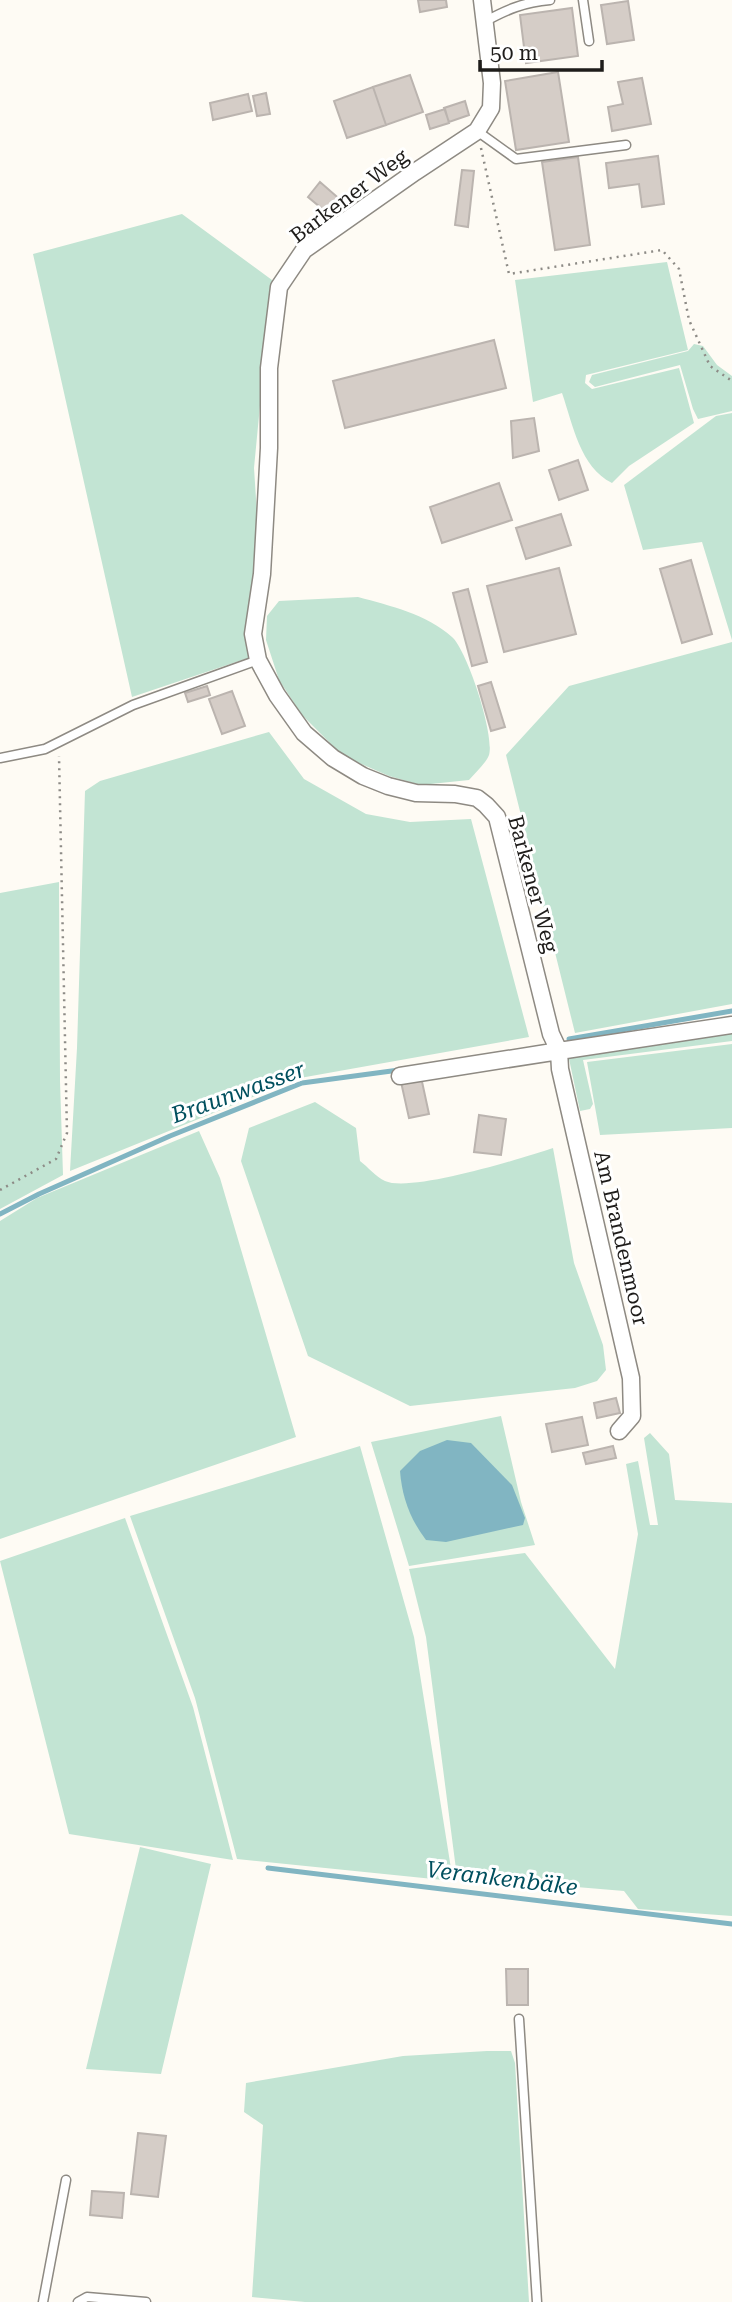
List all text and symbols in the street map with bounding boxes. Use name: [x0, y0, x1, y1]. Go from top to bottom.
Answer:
scale bar: [480, 28, 602, 72]
text: 50 m: [490, 41, 538, 65]
street label: Barkener Weg: [285, 144, 413, 248]
street label: Barkener Weg: [503, 813, 563, 955]
water label: Braunwasser: [167, 1056, 309, 1130]
street label: Am Brandenmoor: [589, 1148, 653, 1328]
water label: Verankenbäke: [425, 1856, 579, 1901]

